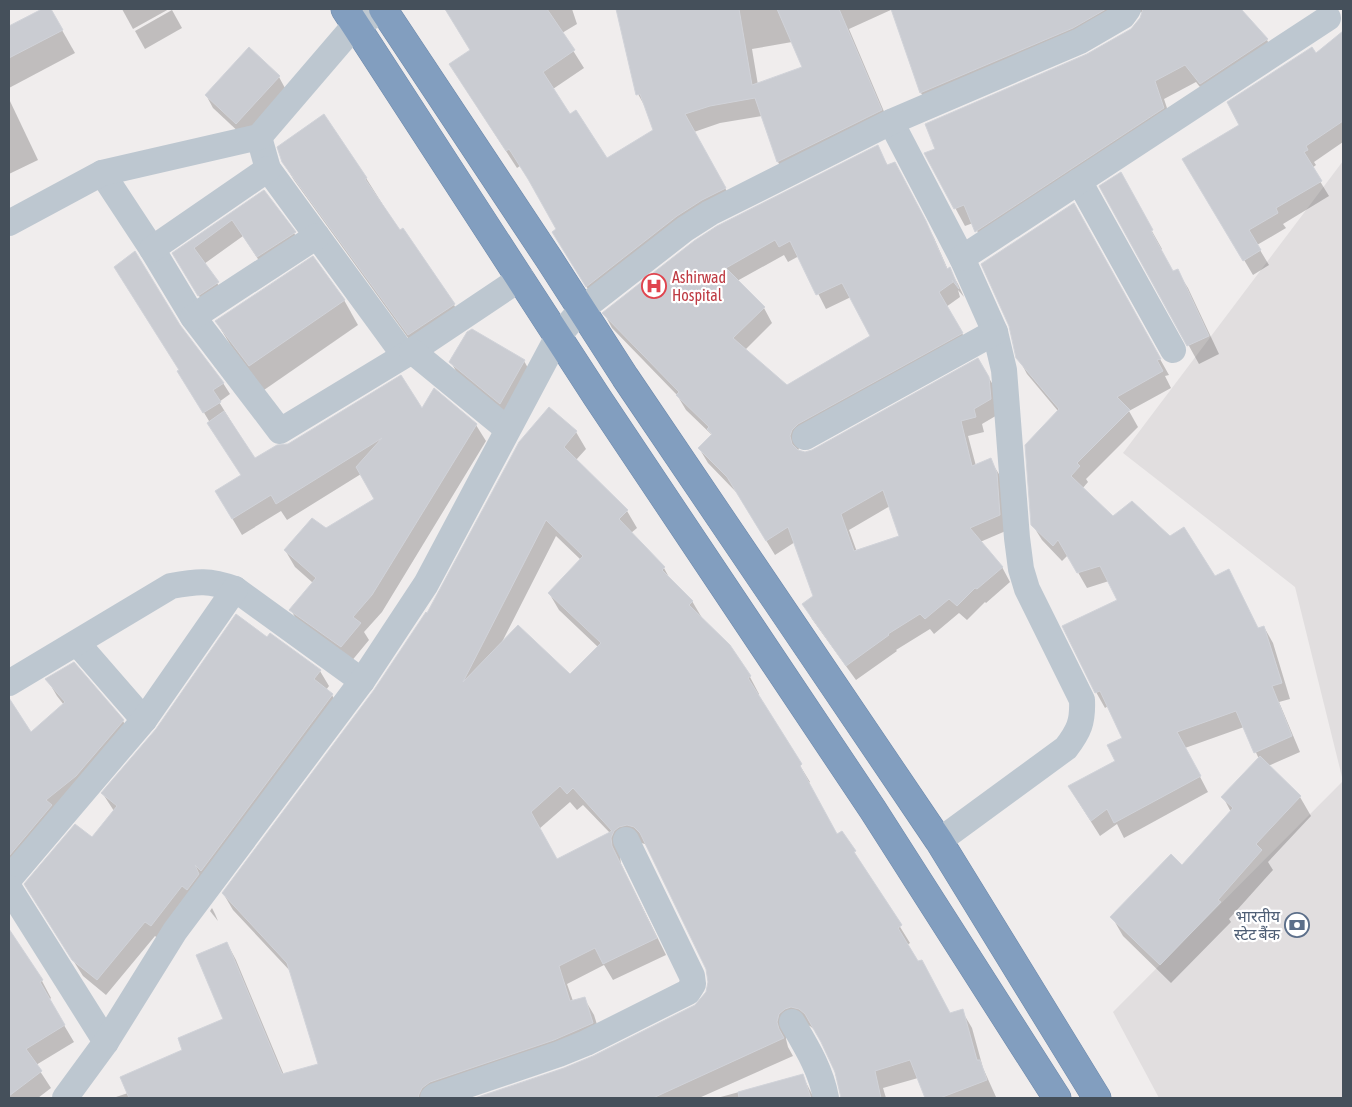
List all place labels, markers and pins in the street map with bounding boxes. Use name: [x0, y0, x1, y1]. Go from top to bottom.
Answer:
place label: Ashirwad Hospital: [672, 268, 726, 305]
hospital icon: Ashirwad Hospital: [641, 273, 667, 299]
place label: भारतीय स्टेट बैंक: [1234, 907, 1281, 943]
bank icon: भारतीय स्टेट बैंक: [1284, 912, 1310, 938]

